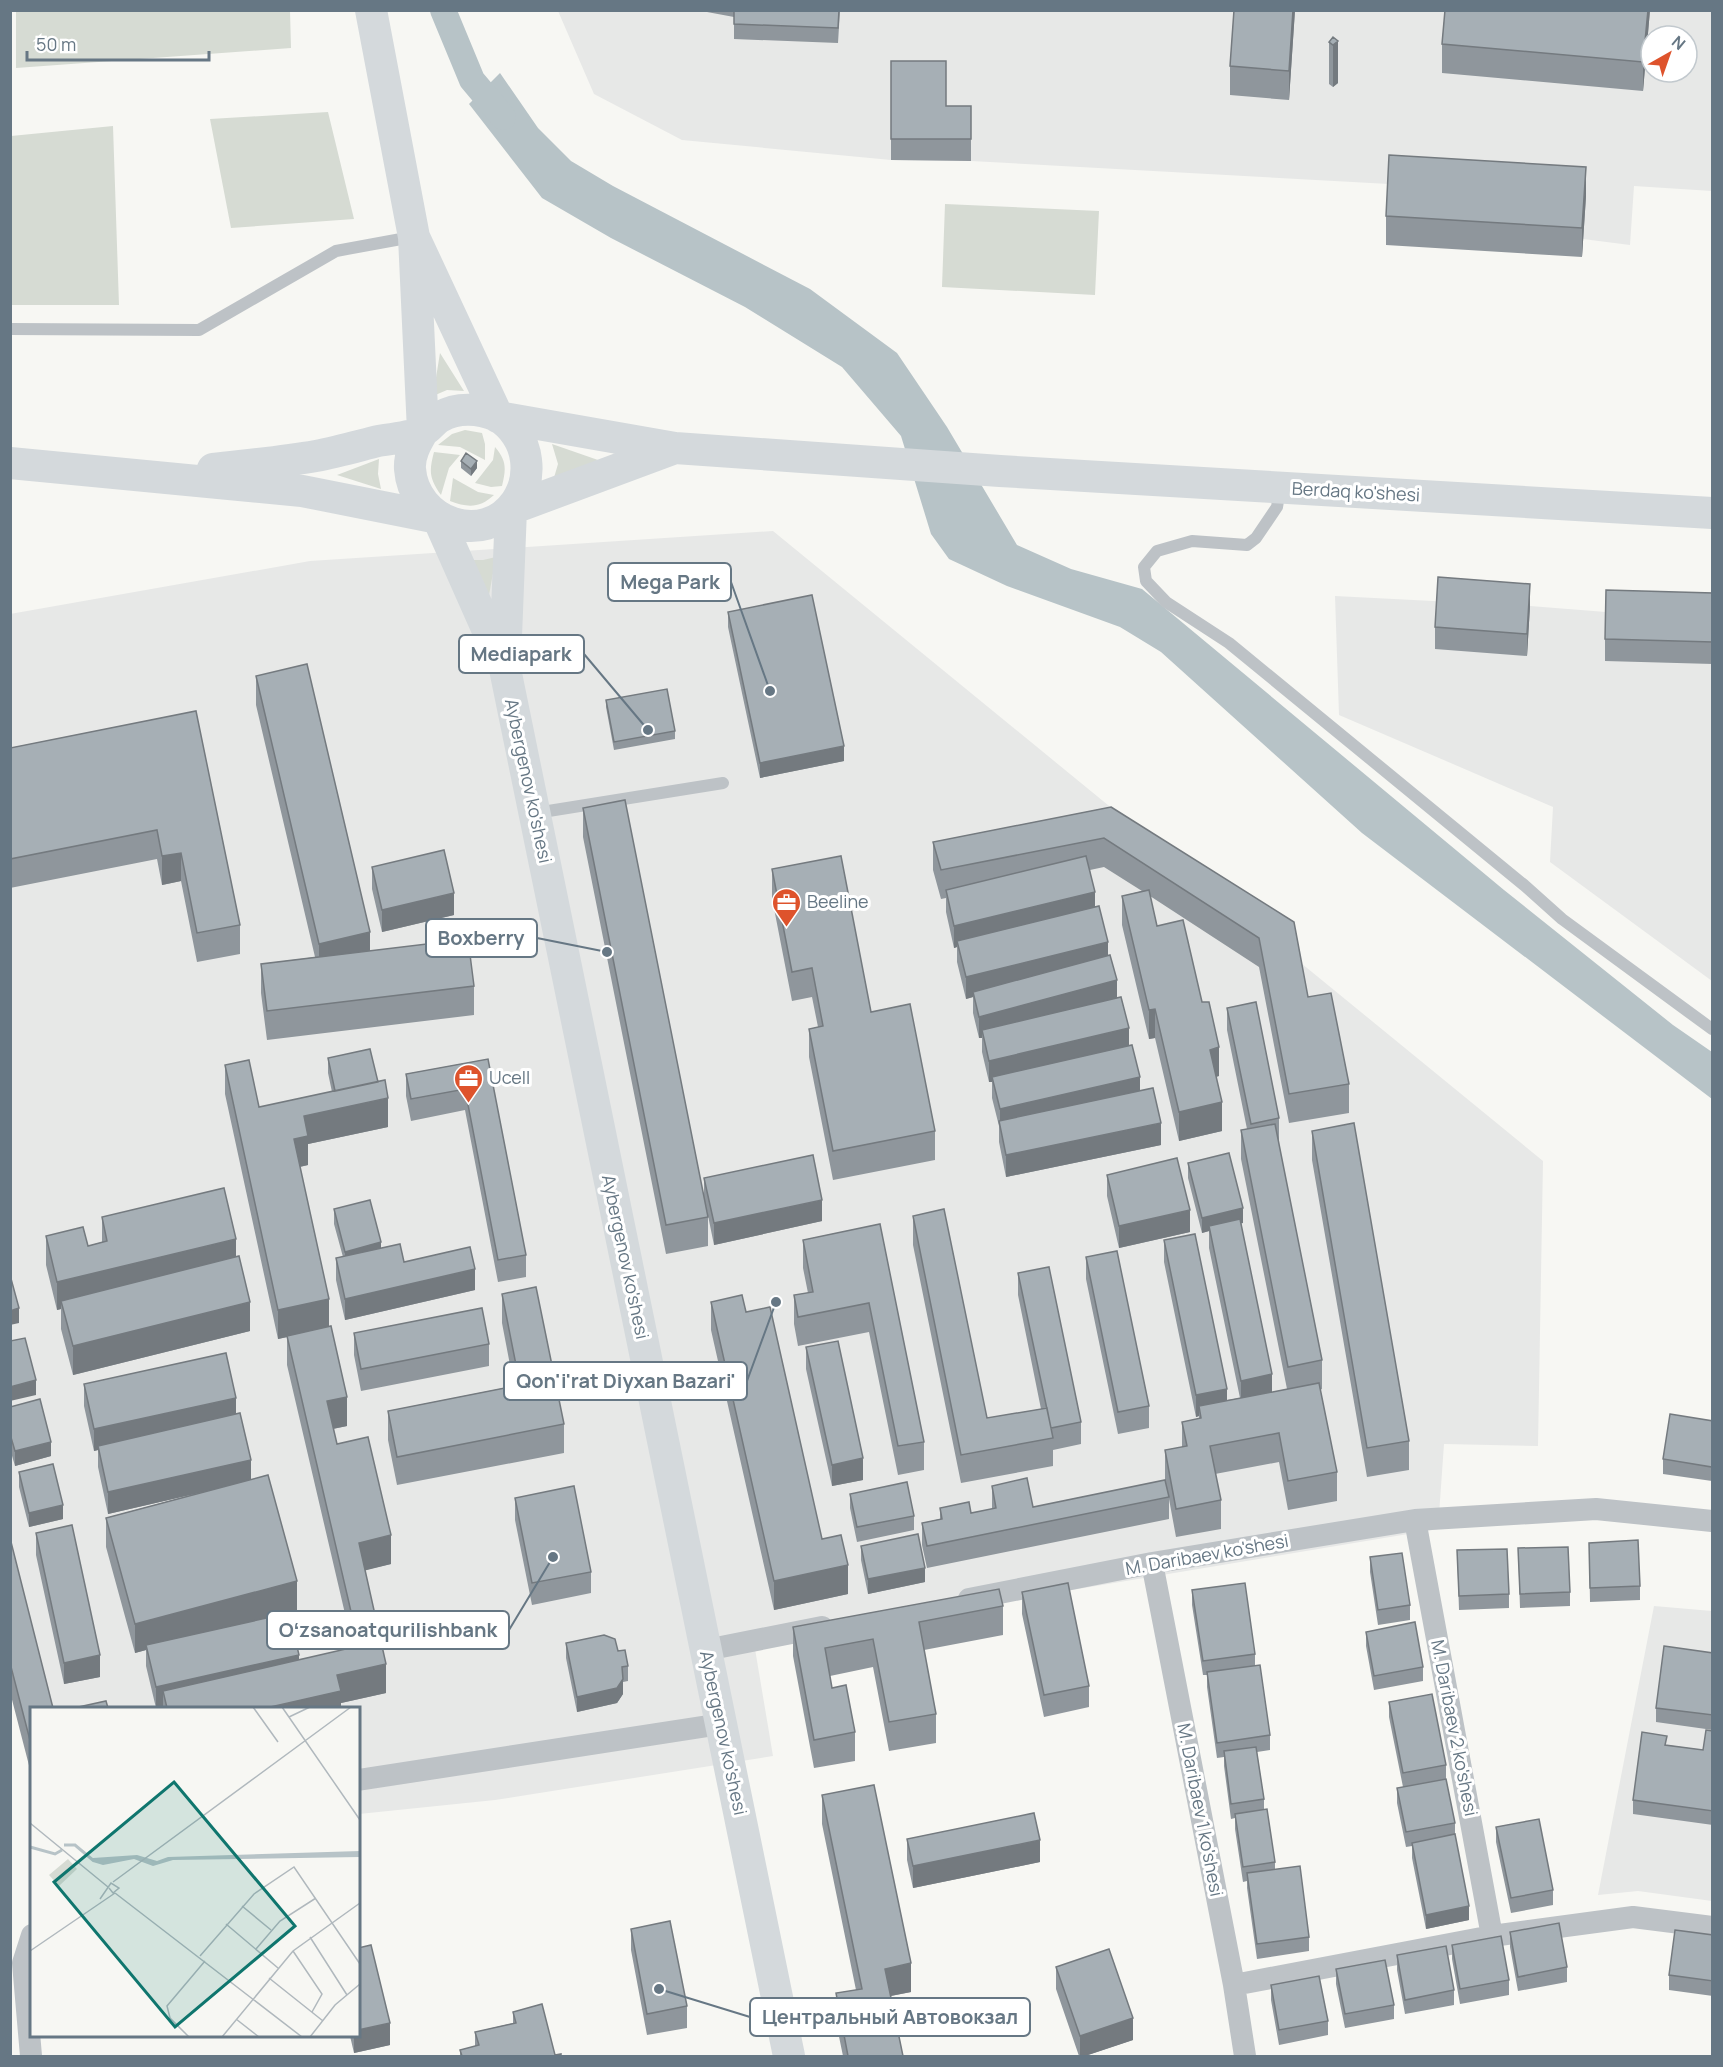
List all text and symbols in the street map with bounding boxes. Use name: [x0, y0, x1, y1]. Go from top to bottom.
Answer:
scale bar: [27, 24, 208, 62]
north arrow: [1639, 24, 1699, 84]
text: N: [1667, 30, 1690, 55]
text: 50 m: [36, 32, 76, 56]
street label: Berdaq ko'shesi: [1291, 476, 1421, 506]
callout: Mega Park: [608, 563, 731, 601]
text: Mega Park: [620, 568, 721, 595]
callout: Mediapark: [459, 635, 584, 673]
text: Mediapark: [470, 640, 573, 667]
street label: Aybergenov ko'shesi: [500, 696, 558, 865]
office icon: Beeline: [770, 886, 802, 928]
place label: Beeline: [807, 889, 869, 913]
callout: Boxberry: [426, 919, 537, 957]
text: Boxberry: [438, 924, 525, 951]
office icon: Ucell: [452, 1062, 484, 1104]
place label: Ucell: [489, 1065, 530, 1089]
street label: Aybergenov ko'shesi: [597, 1172, 655, 1341]
callout: Qon'i'rat Diyxan Bazari': [504, 1362, 747, 1400]
text: Qon'i'rat Diyxan Bazari': [516, 1367, 736, 1394]
street label: M. Daribaev ko'shesi: [1123, 1528, 1290, 1580]
callout: Oʻzsanoatqurilishbank: [267, 1611, 509, 1649]
text: Oʻzsanoatqurilishbank: [279, 1616, 499, 1643]
street label: M. Daribaev 2 ko'shesi: [1426, 1638, 1484, 1818]
street label: Aybergenov ko'shesi: [695, 1648, 753, 1817]
inset map: [30, 1707, 360, 2037]
street label: M. Daribaev 1 ko'shesi: [1172, 1721, 1230, 1898]
callout: Центральный Автовокзал: [750, 1998, 1030, 2036]
text: Центральный Автовокзал: [762, 2003, 1018, 2030]

